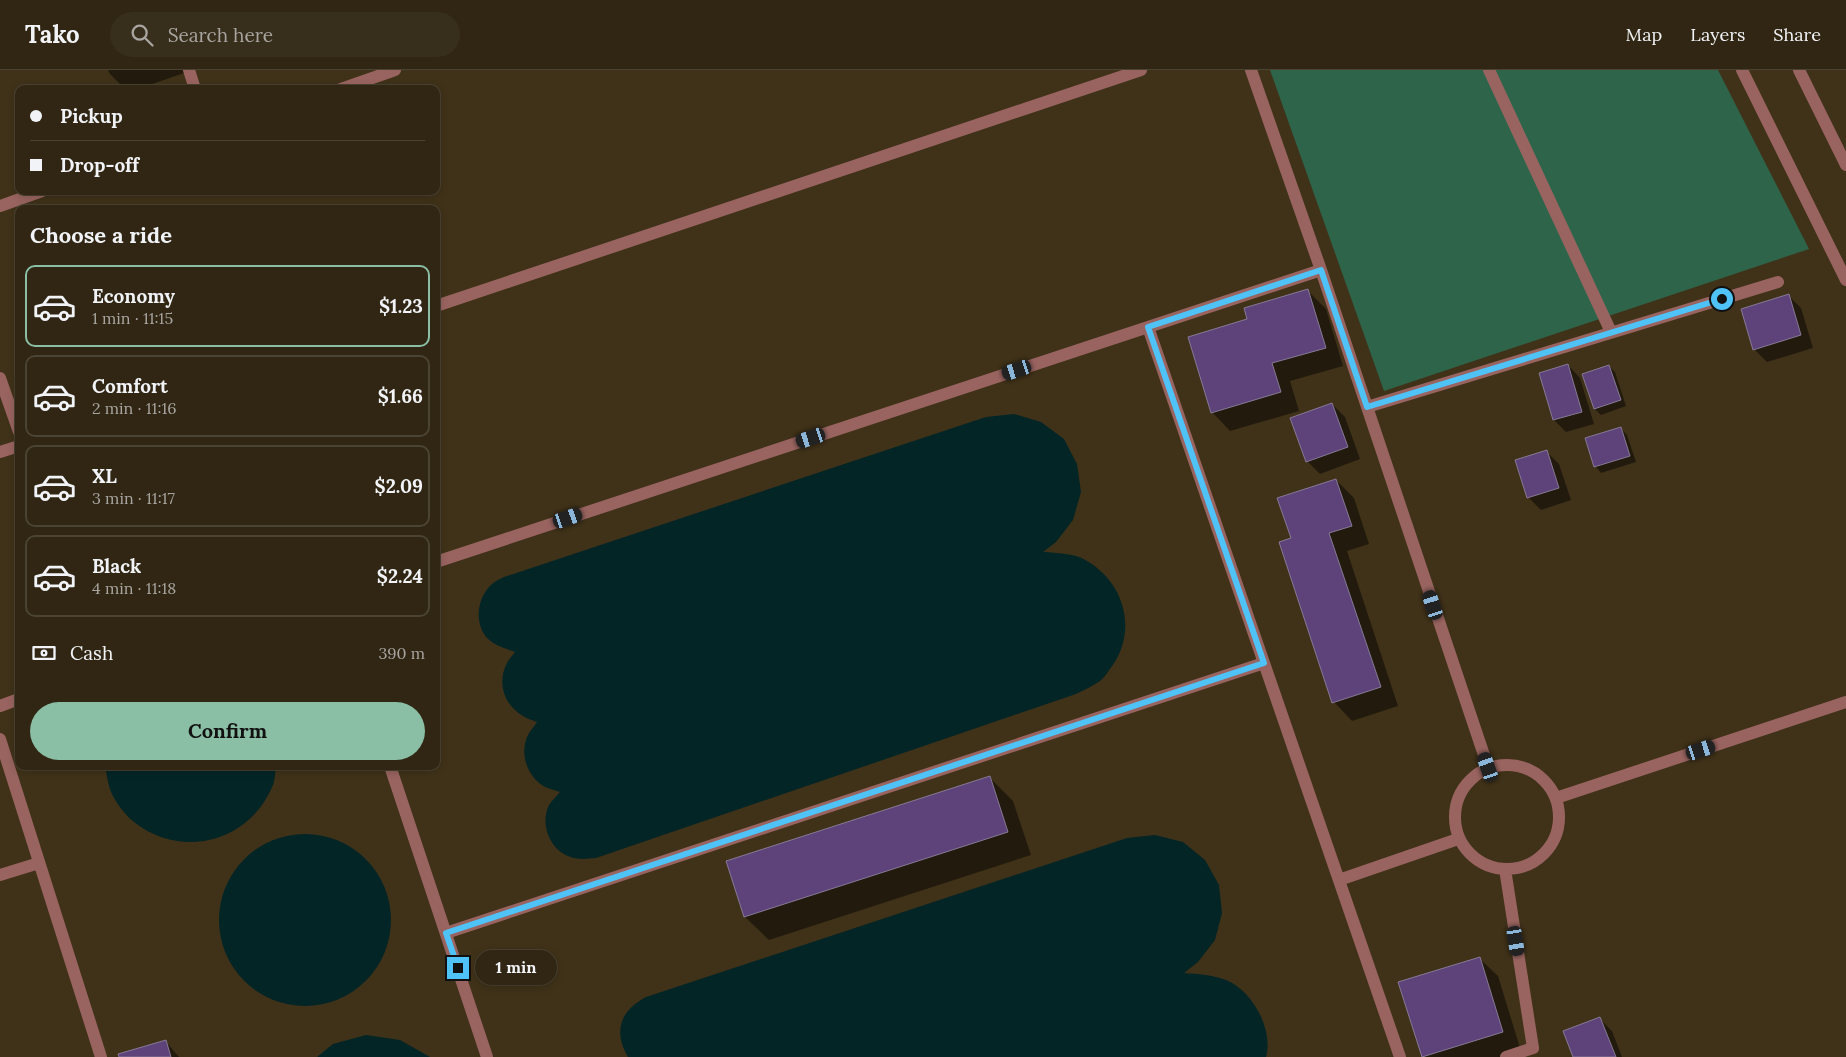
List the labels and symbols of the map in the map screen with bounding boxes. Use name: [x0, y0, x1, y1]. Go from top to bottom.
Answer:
route start: [1711, 288, 1733, 310]
car: [1000, 358, 1033, 382]
car: [794, 426, 827, 450]
car: [551, 506, 584, 530]
car: [1421, 588, 1444, 622]
car: [1684, 738, 1717, 762]
car: [1476, 750, 1499, 784]
car: [1506, 925, 1525, 957]
callout: 1 min: [476, 950, 558, 986]
route end: [447, 957, 469, 979]

